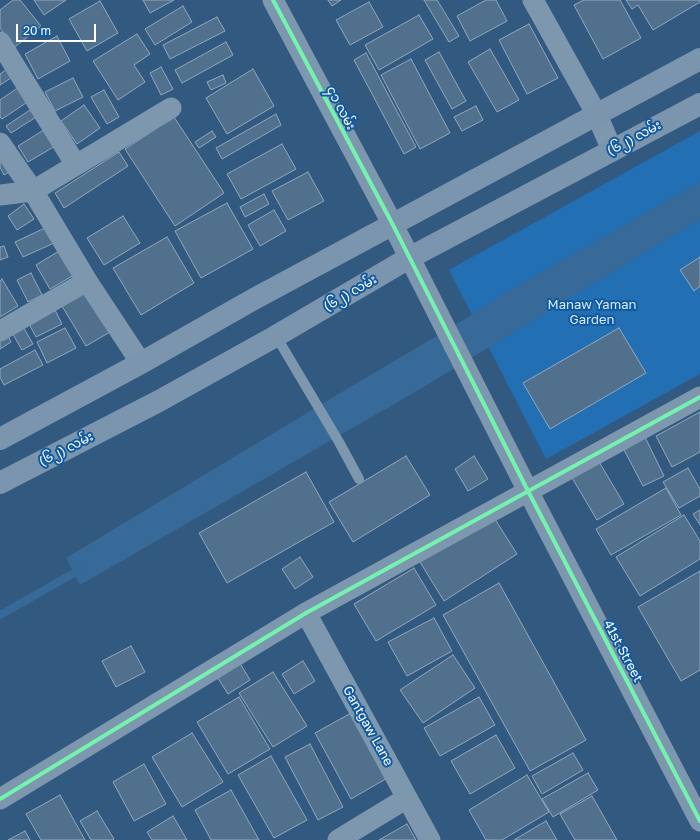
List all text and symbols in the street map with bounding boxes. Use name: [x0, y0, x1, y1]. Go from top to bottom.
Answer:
scale bar: [18, 16, 98, 42]
text: 20 m: [23, 23, 51, 38]
street label: ၄၁ လမ်း: [323, 83, 359, 133]
street label: (၆၂) လမ်း: [604, 117, 664, 159]
street label: (၆၂) လမ်း: [320, 271, 380, 315]
park label: Manaw Yaman Garden: [548, 297, 636, 328]
street label: (၆၂) လမ်း: [36, 429, 96, 469]
street label: 41st Street: [600, 617, 646, 685]
street label: Gantgaw Lane: [340, 683, 396, 769]

